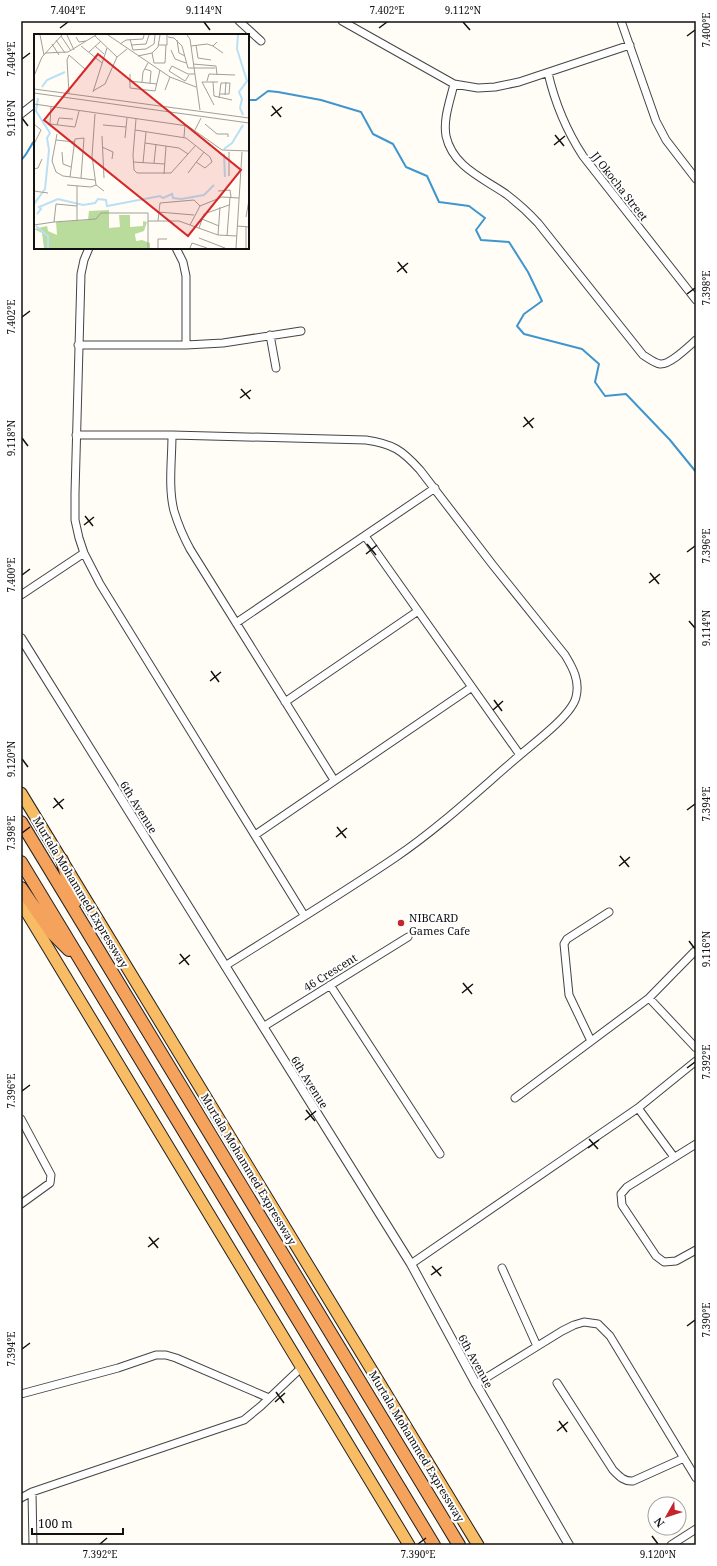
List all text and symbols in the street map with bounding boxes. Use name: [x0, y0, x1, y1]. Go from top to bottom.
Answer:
text: 7.404°E: [50, 3, 86, 17]
text: 9.114°N: [186, 3, 223, 17]
text: 7.402°E: [369, 3, 405, 17]
text: 9.112°N: [445, 3, 482, 17]
text: 7.400°E: [699, 12, 713, 48]
inset map: [34, 34, 249, 249]
text: 7.404°E: [4, 41, 18, 77]
text: 9.116°N: [4, 99, 18, 136]
street label: JJ Okocha Street: [588, 148, 652, 224]
text: 7.398°E: [699, 270, 713, 306]
text: 7.402°E: [4, 299, 18, 335]
text: 9.118°N: [4, 419, 18, 456]
text: 7.396°E: [699, 528, 713, 564]
text: 7.400°E: [4, 557, 18, 593]
text: 9.114°N: [699, 609, 713, 646]
text: 9.120°N: [4, 740, 18, 777]
street label: 6th Avenue: [117, 778, 161, 836]
text: 7.394°E: [699, 786, 713, 822]
street label: Murtala Mohammed Expressway: [30, 814, 133, 971]
text: 7.398°E: [4, 815, 18, 851]
place label: NIBCARD Games Cafe: [409, 910, 470, 938]
marker: NIBCARD Games Cafe: [396, 918, 406, 928]
text: 9.116°N: [699, 930, 713, 967]
street label: 46 Crescent: [300, 950, 360, 994]
text: 7.392°E: [699, 1044, 713, 1080]
street label: 6th Avenue: [288, 1053, 332, 1111]
text: 7.396°E: [4, 1073, 18, 1109]
street label: Murtala Mohammed Expressway: [198, 1091, 301, 1248]
text: 7.390°E: [699, 1302, 713, 1338]
text: 7.394°E: [4, 1331, 18, 1367]
street label: 6th Avenue: [455, 1331, 497, 1391]
street label: Murtala Mohammed Expressway: [366, 1368, 469, 1525]
north arrow: [647, 1496, 687, 1536]
scale bar: [32, 1510, 123, 1536]
text: N: [650, 1514, 667, 1531]
text: 100 m: [38, 1515, 73, 1532]
text: 7.392°E: [82, 1547, 118, 1561]
text: 7.390°E: [400, 1547, 436, 1561]
text: 9.120°N: [640, 1547, 677, 1561]

